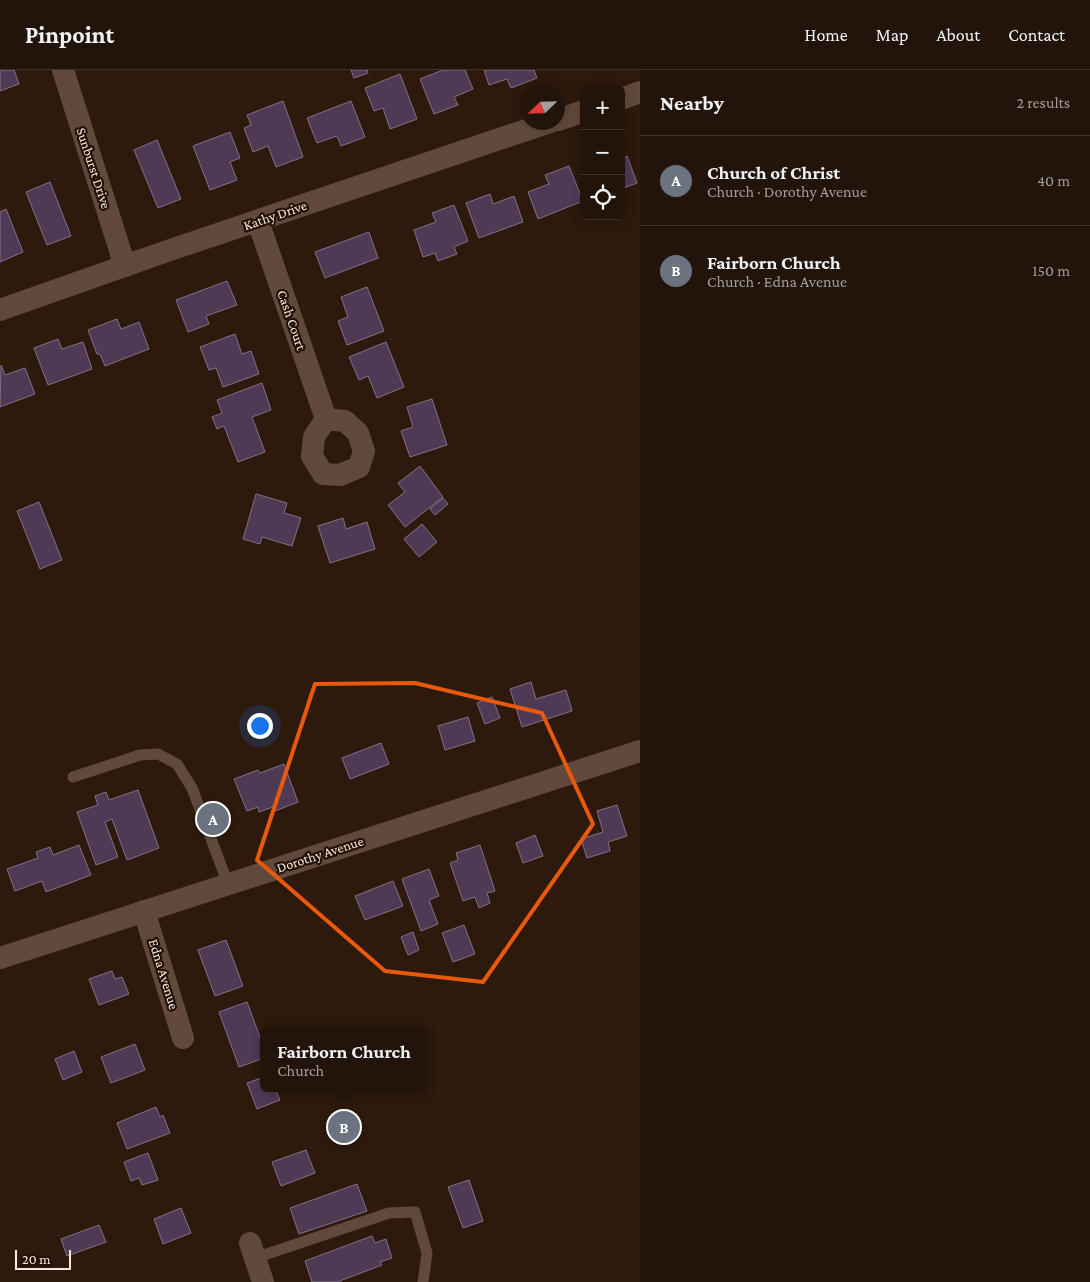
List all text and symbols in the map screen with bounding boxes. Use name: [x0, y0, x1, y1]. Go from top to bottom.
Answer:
text: Pinpoint: [25, 21, 114, 48]
text: Home: [805, 25, 848, 45]
text: Map: [876, 25, 908, 45]
text: About: [936, 25, 980, 45]
text: Contact: [1008, 25, 1065, 45]
north arrow: [520, 85, 565, 130]
map controls: [580, 85, 625, 220]
button: +: [580, 85, 625, 130]
text: Nearby: [660, 91, 724, 115]
text: 2 results: [1017, 94, 1070, 111]
street label: Sunburst Drive: [73, 125, 115, 211]
button: −: [580, 130, 625, 175]
text: Church of Christ: [707, 162, 840, 183]
text: A: [671, 172, 681, 189]
text: 40 m: [1037, 172, 1070, 189]
button: locate: [580, 175, 625, 220]
text: Church · Dorothy Avenue: [707, 183, 867, 200]
street label: Kathy Drive: [241, 197, 309, 233]
text: Fairborn Church: [707, 252, 841, 273]
text: B: [671, 262, 681, 279]
text: 150 m: [1032, 262, 1070, 279]
text: Church · Edna Avenue: [707, 273, 847, 290]
street label: Cash Court: [274, 288, 310, 352]
your location: [247, 713, 273, 739]
pin: A: [197, 800, 229, 838]
street label: Dorothy Avenue: [275, 832, 365, 876]
street label: Edna Avenue: [146, 937, 182, 1011]
popup: [260, 1027, 428, 1092]
text: Fairborn Church: [277, 1041, 411, 1062]
text: Church: [277, 1062, 324, 1079]
pin: B: [328, 1108, 360, 1146]
scale bar: [15, 1247, 71, 1270]
text: 20 m: [22, 1251, 50, 1267]

